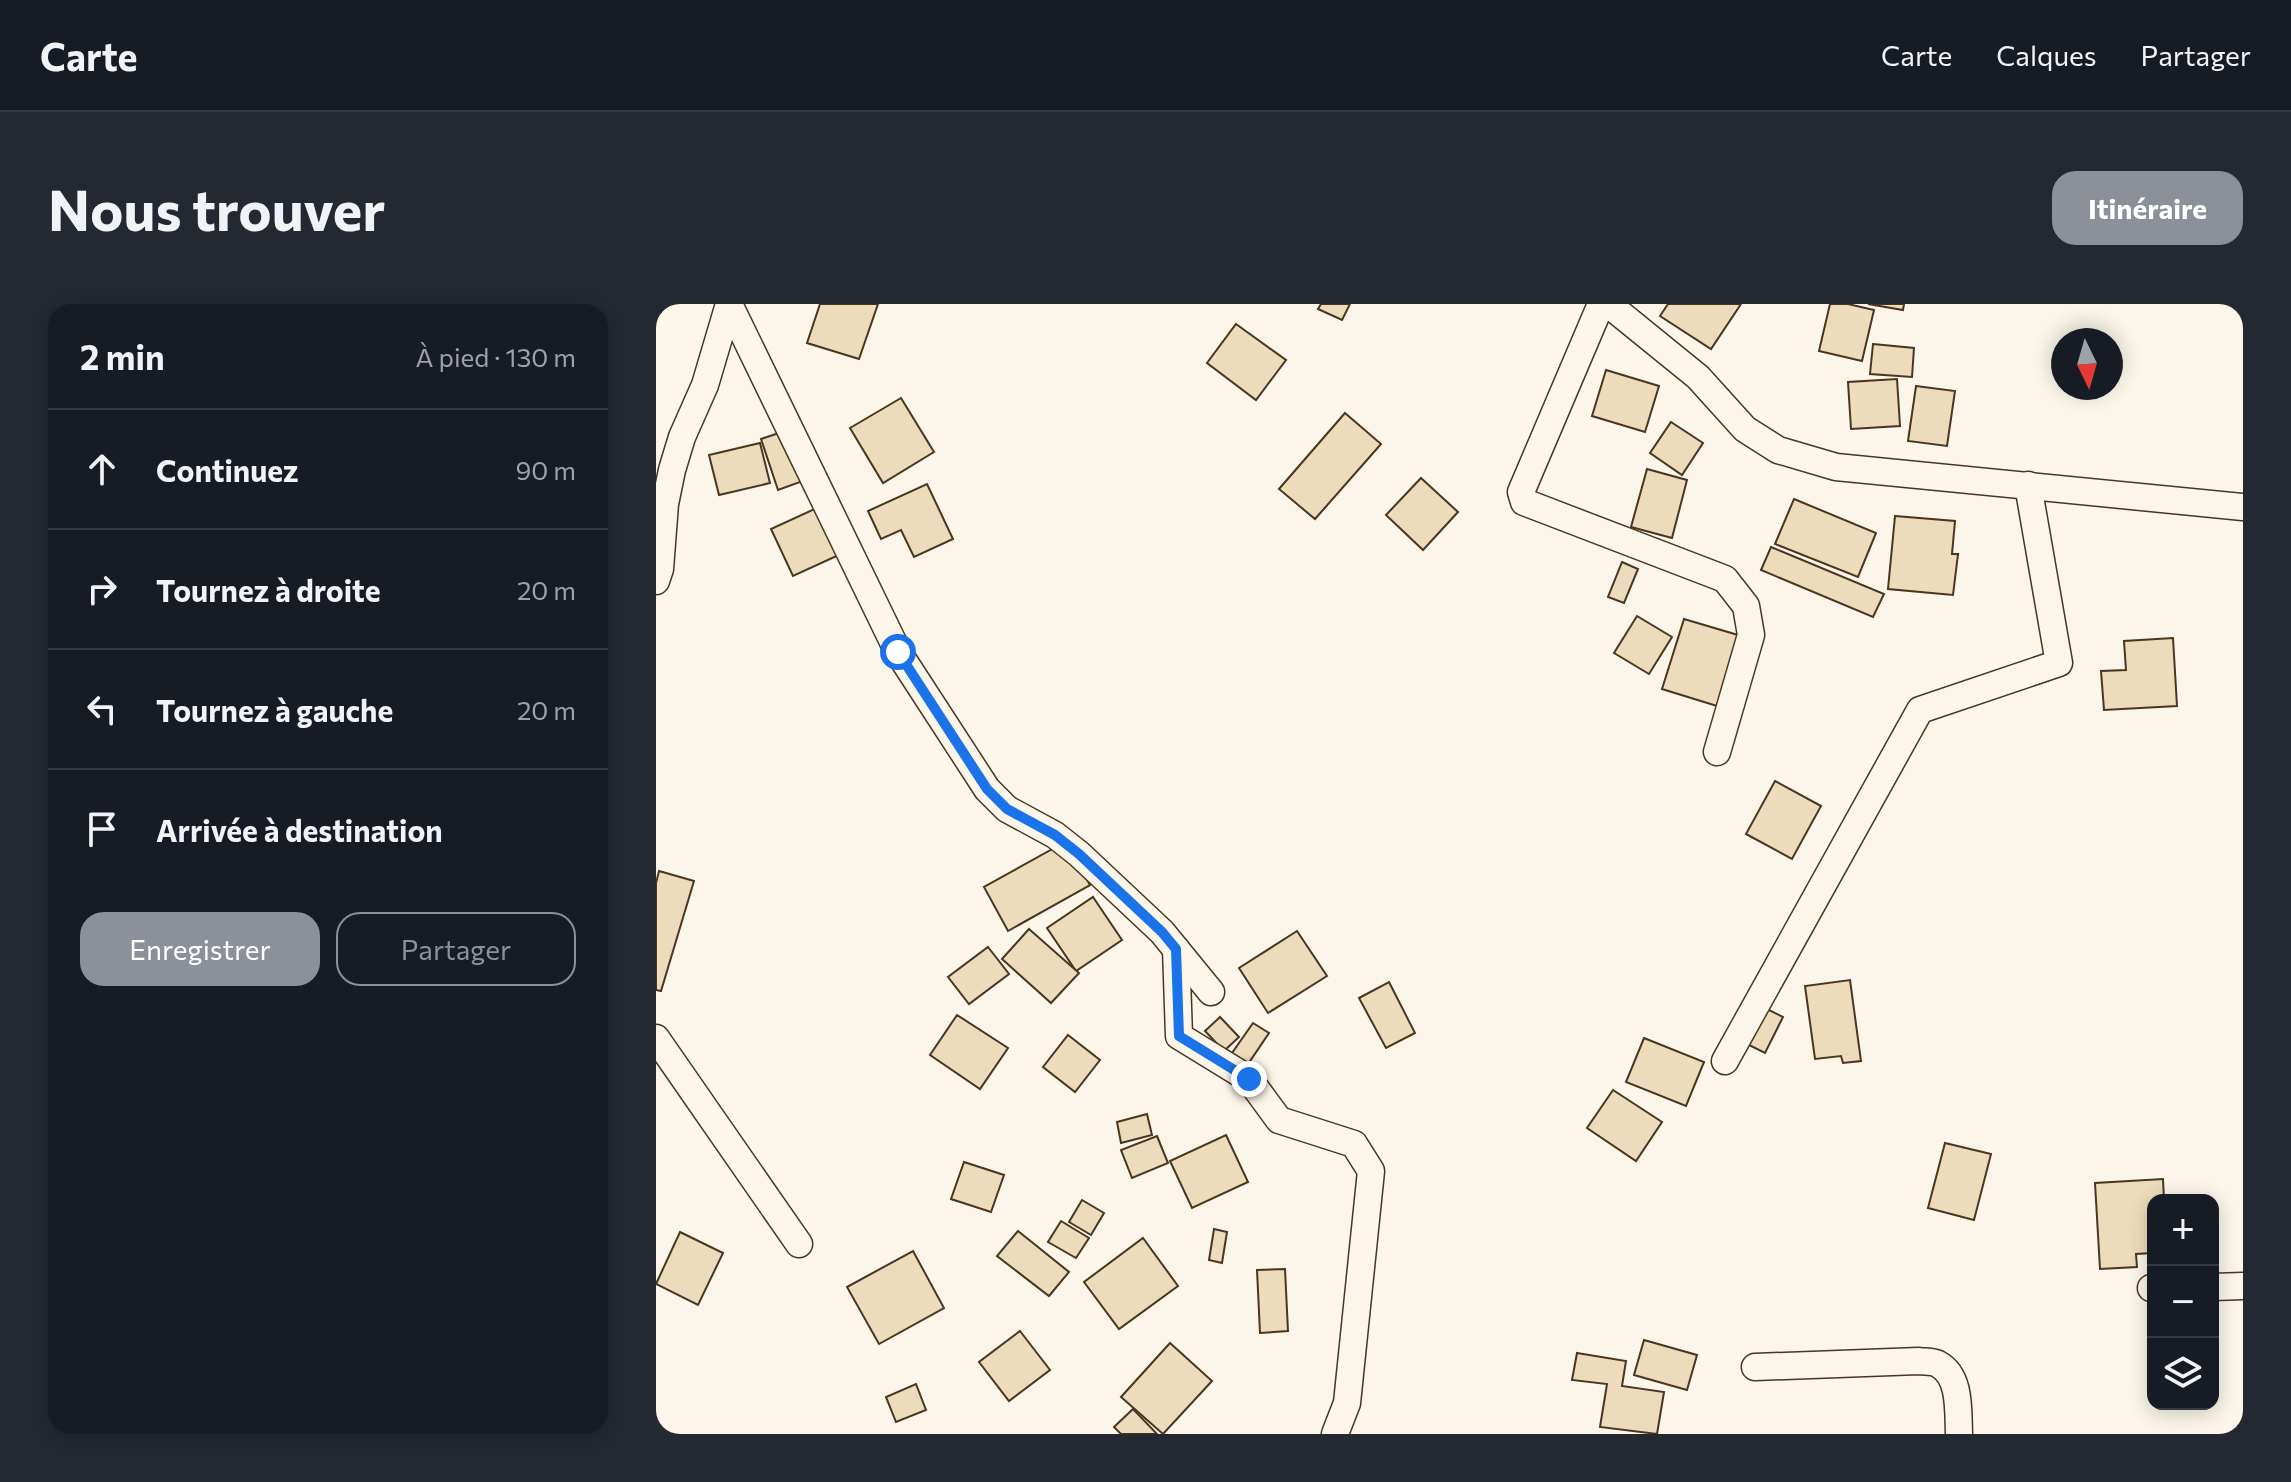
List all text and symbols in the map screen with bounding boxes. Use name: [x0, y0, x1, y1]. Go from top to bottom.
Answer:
text: Carte: [40, 32, 138, 79]
text: Carte: [1881, 38, 1952, 72]
text: Calques: [1996, 38, 2097, 72]
text: Partager: [2141, 38, 2251, 72]
button: Itinéraire: [2052, 171, 2243, 245]
text: Nous trouver: [48, 174, 385, 243]
north arrow: [2051, 328, 2123, 400]
text: 2 min: [80, 335, 165, 377]
text: À pied · 130 m: [416, 341, 576, 372]
icon: ahead: [80, 447, 124, 491]
text: Continuez: [156, 451, 299, 488]
text: 90 m: [516, 454, 576, 485]
icon: right: [80, 567, 124, 611]
text: Tournez à droite: [156, 571, 380, 608]
text: 20 m: [517, 574, 576, 605]
route start: [880, 634, 916, 670]
icon: left: [80, 687, 124, 731]
text: Tournez à gauche: [156, 691, 393, 728]
text: 20 m: [517, 694, 576, 725]
icon: arrive: [80, 807, 124, 851]
text: Arrivée à destination: [156, 811, 443, 848]
button: Enregistrer: [80, 912, 320, 986]
button: Partager: [336, 912, 576, 986]
route end: [1231, 1061, 1267, 1097]
map controls: [2147, 1194, 2219, 1410]
button: +: [2147, 1194, 2219, 1266]
button: −: [2147, 1266, 2219, 1338]
button: layers: [2147, 1338, 2219, 1410]

